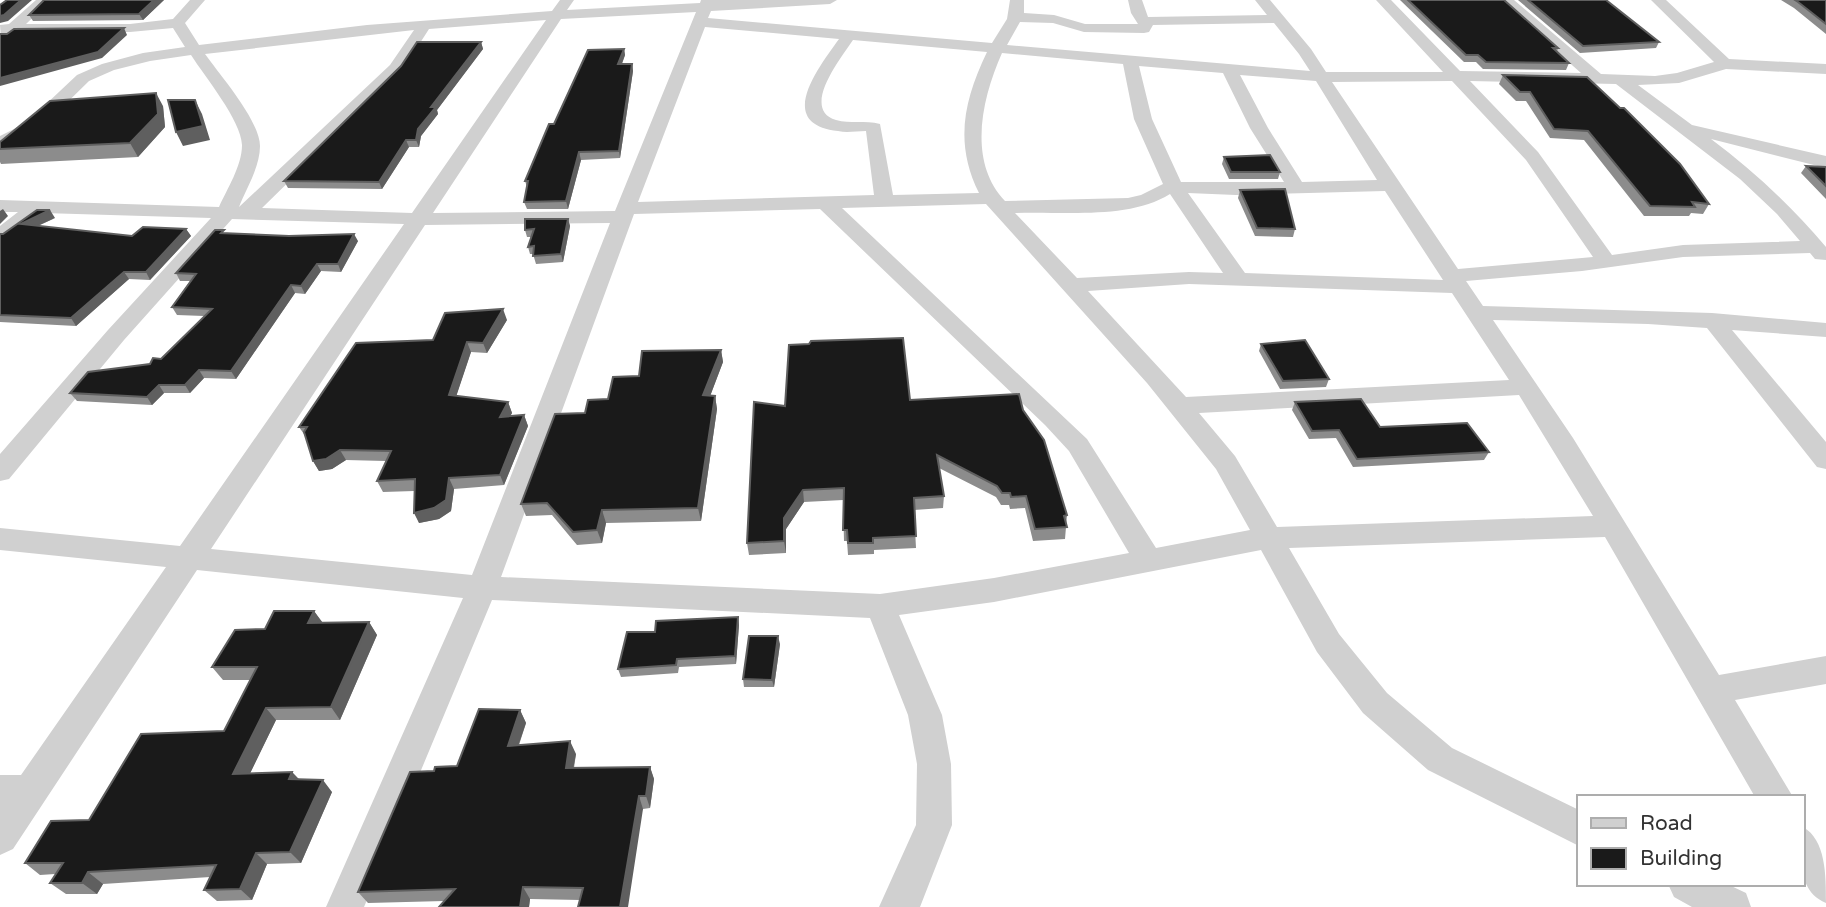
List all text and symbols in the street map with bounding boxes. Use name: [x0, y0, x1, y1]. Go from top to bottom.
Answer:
legend: [1577, 795, 1805, 886]
text: Road: [1640, 811, 1693, 836]
text: Building: [1640, 846, 1722, 871]

